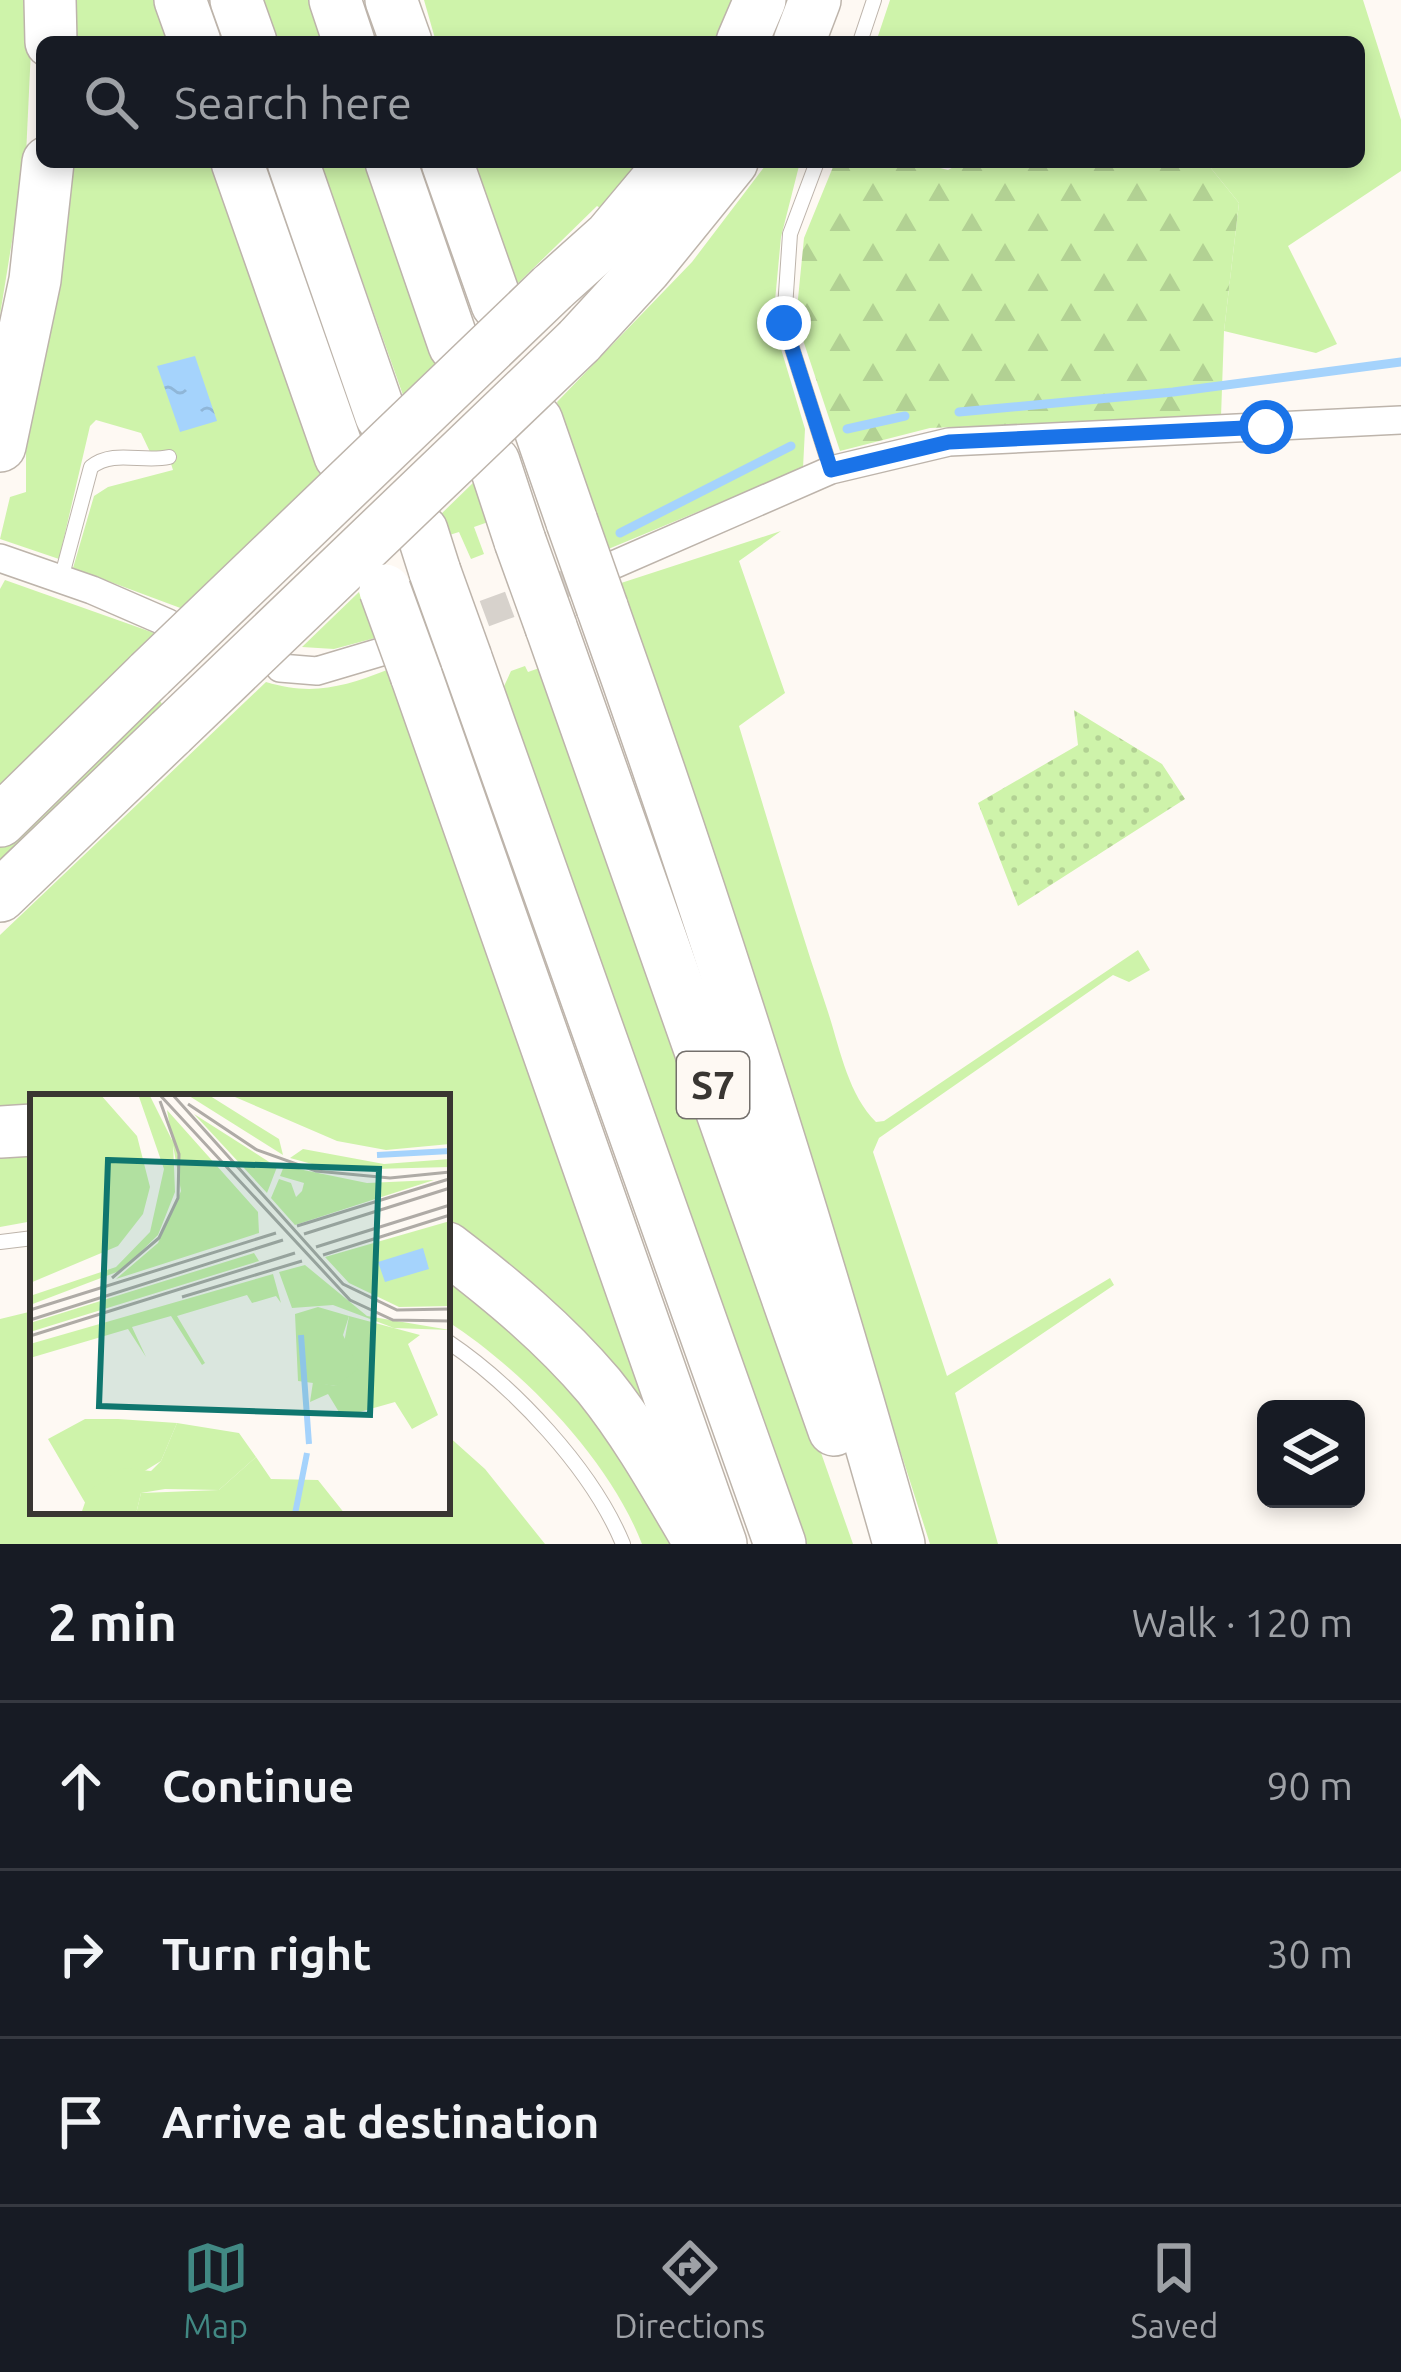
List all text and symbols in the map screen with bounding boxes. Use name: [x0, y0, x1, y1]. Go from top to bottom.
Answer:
search box: [36, 36, 1365, 168]
icon: search: [78, 69, 144, 135]
text: Search here: [174, 77, 412, 128]
route end: [757, 296, 811, 350]
route start: [1239, 400, 1293, 454]
road number: S7: [677, 1052, 749, 1118]
inset map: [30, 1094, 450, 1514]
map controls: [1257, 1400, 1365, 1508]
button: layers: [1257, 1400, 1365, 1508]
text: 2 min: [48, 1593, 177, 1651]
text: Walk · 120 m: [1132, 1601, 1353, 1644]
icon: ahead: [48, 1753, 114, 1819]
text: Continue: [162, 1760, 354, 1811]
text: 90 m: [1266, 1764, 1353, 1807]
icon: right: [48, 1921, 114, 1987]
text: Turn right: [162, 1928, 371, 1979]
text: 30 m: [1266, 1932, 1353, 1975]
icon: arrive: [48, 2089, 114, 2155]
text: Arrive at destination: [162, 2096, 599, 2147]
tab: Map: [183, 2235, 249, 2344]
tab: Directions: [614, 2235, 765, 2344]
tab: Saved: [1130, 2235, 1218, 2344]

